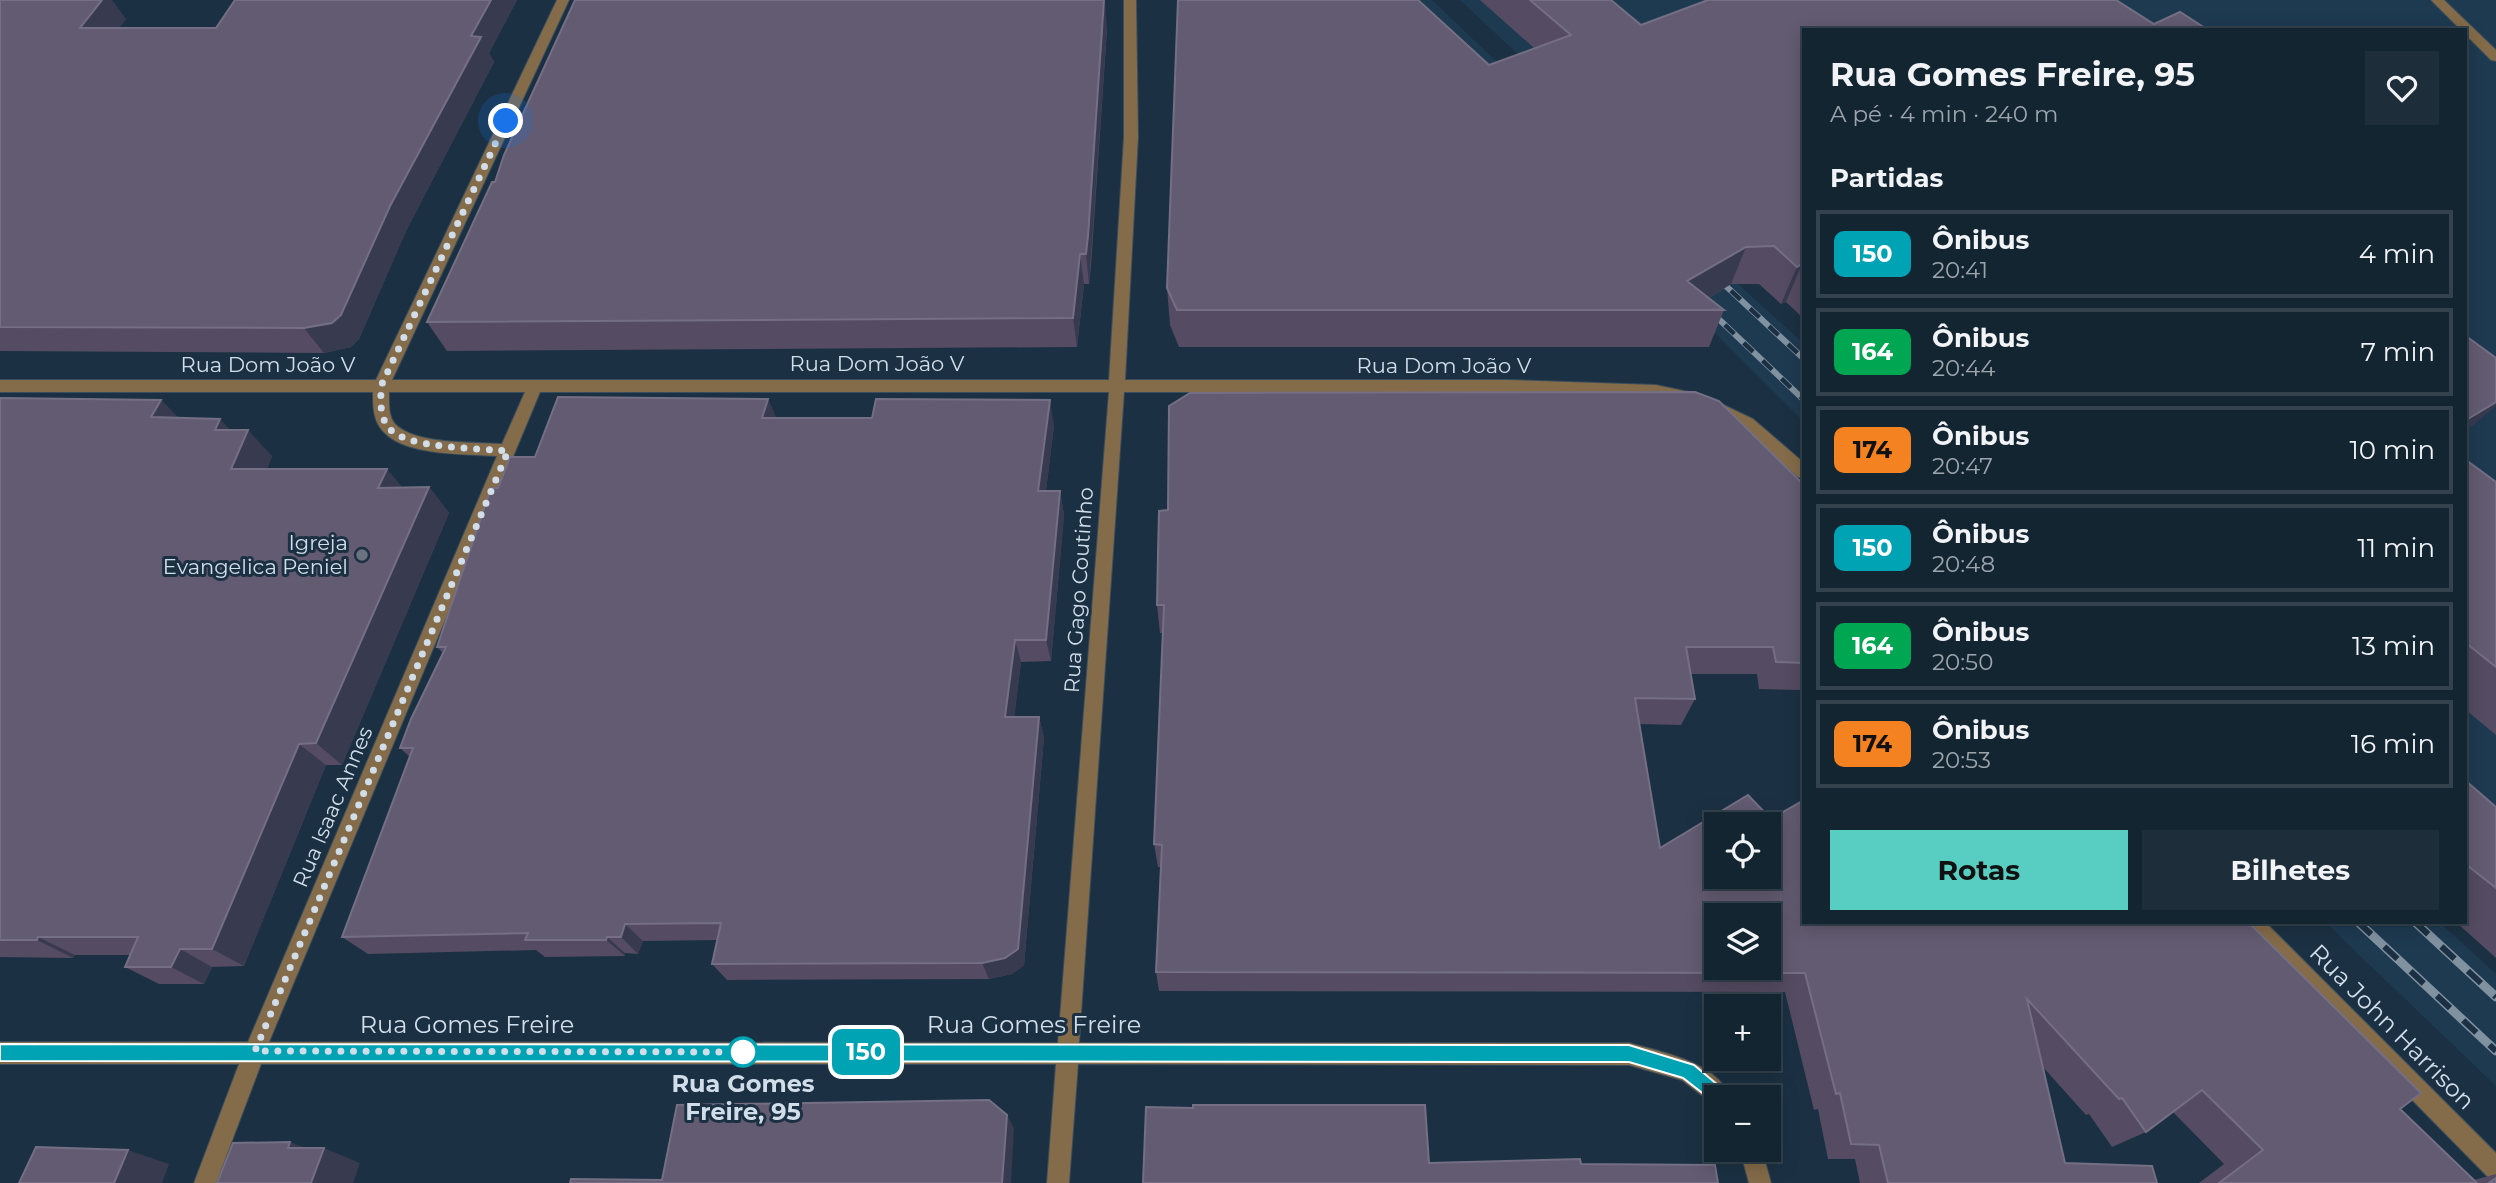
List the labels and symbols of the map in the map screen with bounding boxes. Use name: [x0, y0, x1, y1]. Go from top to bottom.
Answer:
your location: [488, 103, 523, 138]
street label: Rua Dom João V: [790, 351, 965, 376]
street label: Rua Dom João V: [181, 352, 356, 377]
street label: Rua Dom João V: [1357, 353, 1532, 378]
street label: Rua Gago Coutinho: [1059, 486, 1098, 694]
place label: Igreja Evangelica Peniel: [163, 530, 348, 579]
marker: Igreja Evangelica Peniel: [354, 547, 370, 563]
street label: Rua Isaac Annes: [287, 723, 378, 891]
street label: Rua John Harrison: [2304, 938, 2481, 1115]
street label: Rua Gomes Freire: [360, 1010, 574, 1039]
street label: Rua Gomes Freire: [927, 1010, 1141, 1039]
line badge: 150: [826, 1029, 906, 1075]
marker: Rua Gomes Freire, 95: [728, 1037, 758, 1067]
place label: Rua Gomes Freire, 95: [671, 1069, 815, 1126]

